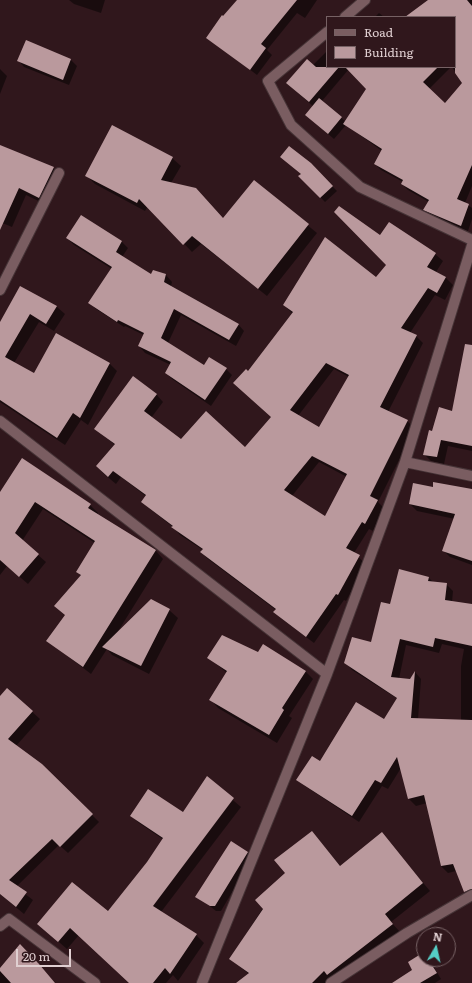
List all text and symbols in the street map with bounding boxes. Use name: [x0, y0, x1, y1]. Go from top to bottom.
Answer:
legend: [326, 16, 456, 68]
text: Road: [364, 23, 393, 41]
text: Building: [364, 43, 413, 61]
north arrow: [416, 927, 456, 967]
text: N: [432, 928, 444, 945]
scale bar: [18, 941, 73, 967]
text: 20 m: [23, 947, 50, 965]

